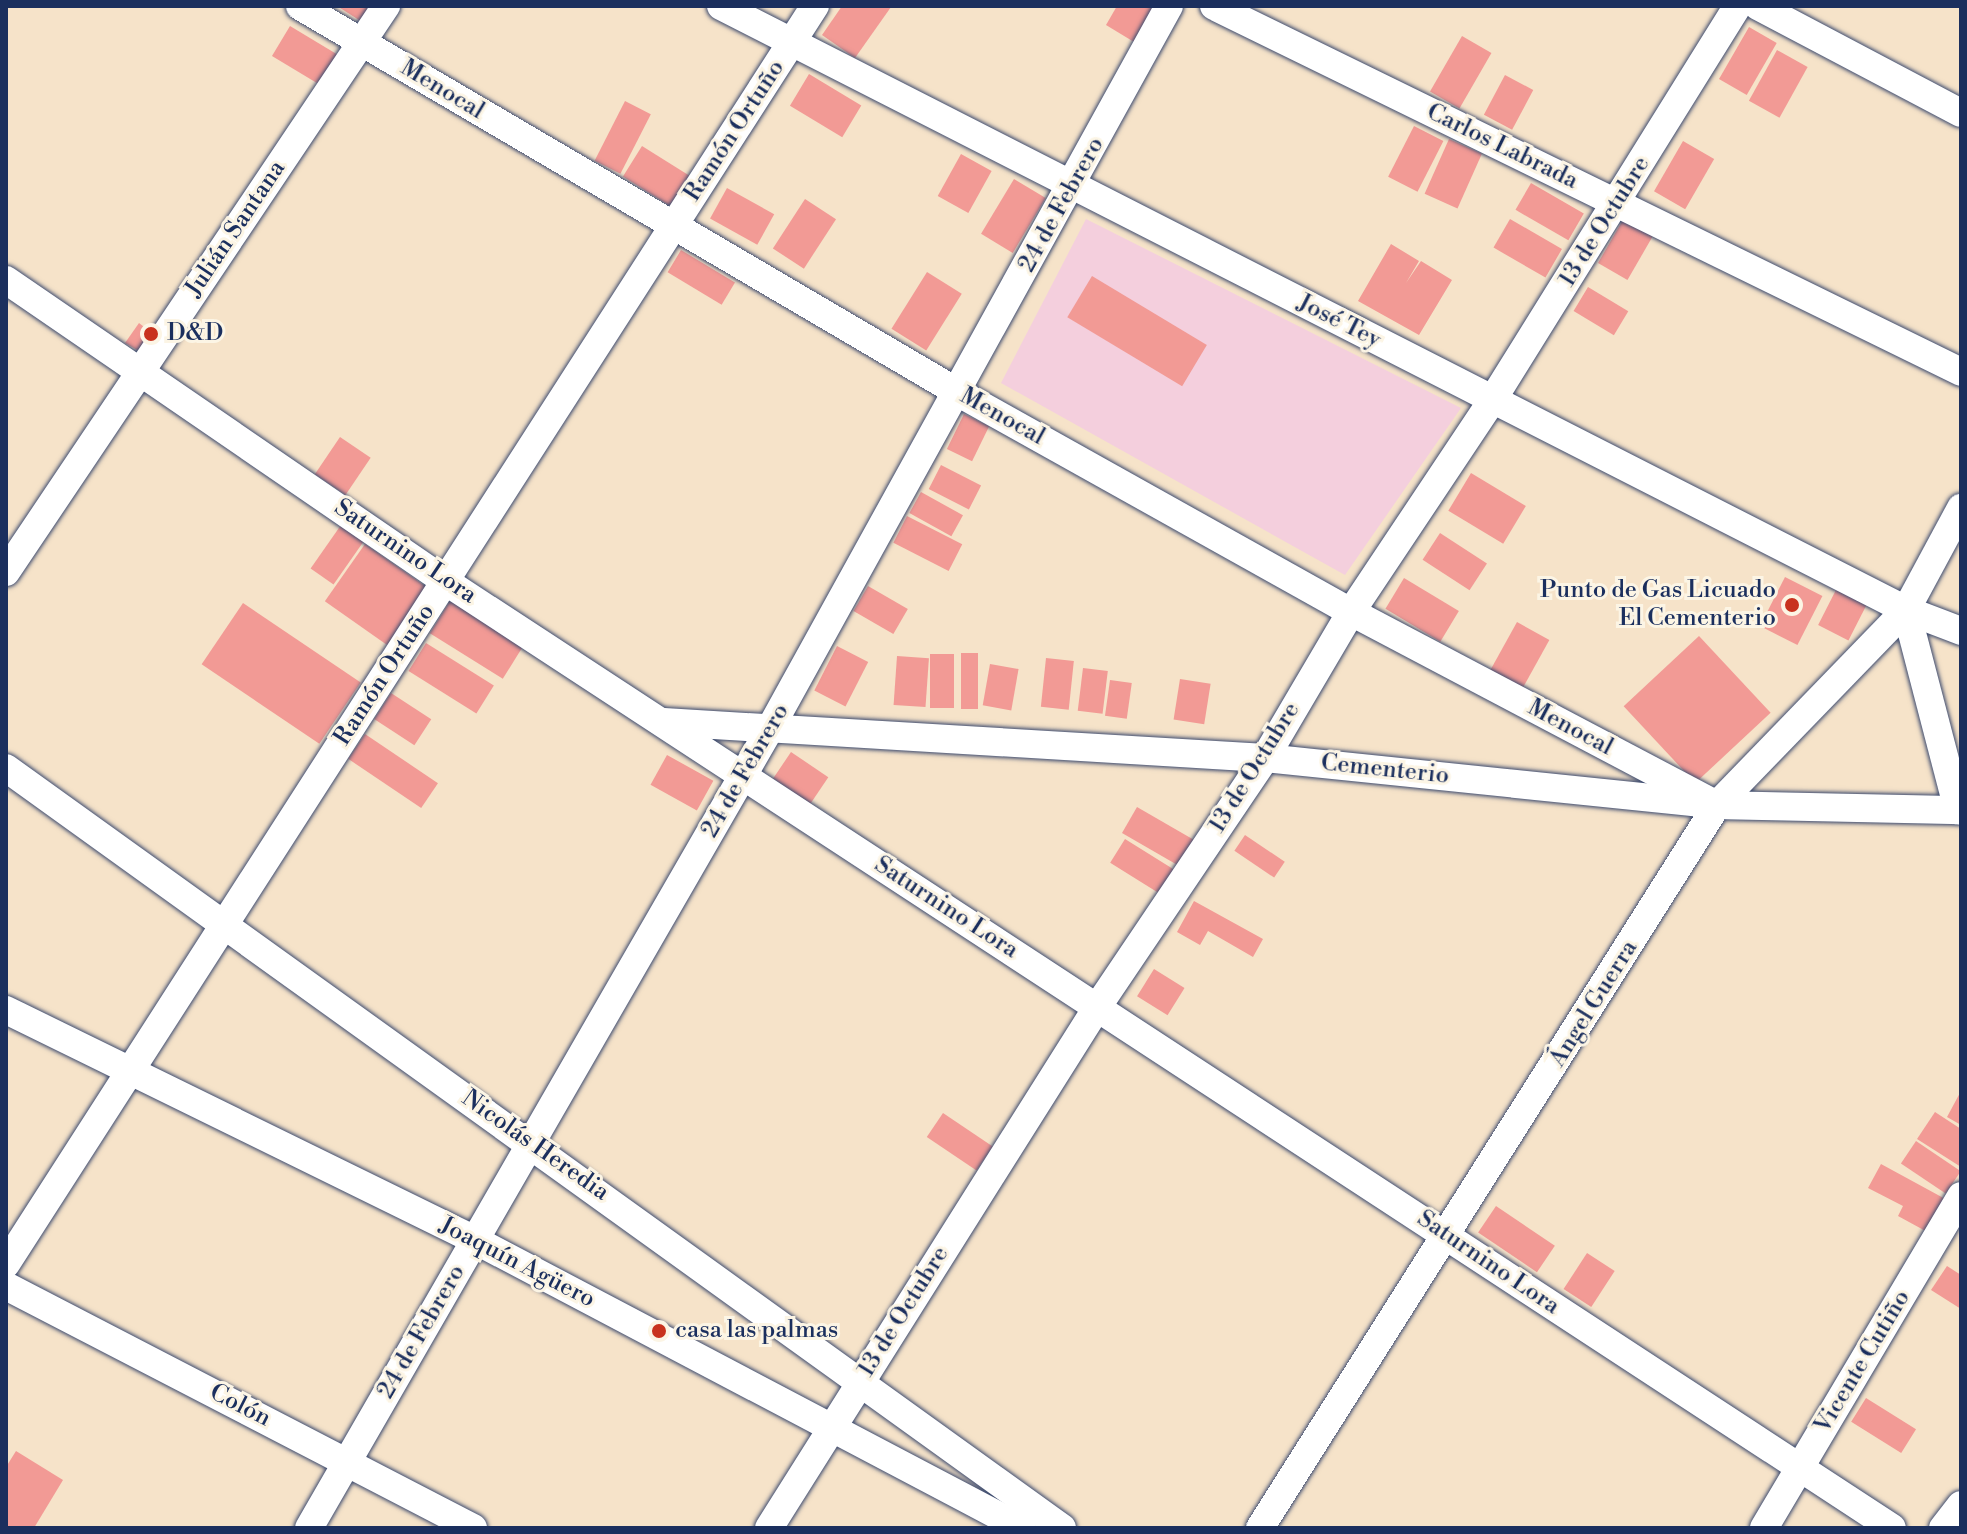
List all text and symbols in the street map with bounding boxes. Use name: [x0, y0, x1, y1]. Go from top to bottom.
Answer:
street label: Menocal: [395, 54, 489, 126]
street label: Ramón Ortuño: [679, 55, 791, 207]
street label: Carlos Labrada: [1422, 98, 1582, 196]
street label: 24 de Febrero: [1013, 133, 1111, 277]
street label: 13 de Octubre: [1554, 151, 1656, 293]
street label: Julián Santana: [180, 155, 292, 303]
street label: José Tey: [1292, 289, 1386, 355]
place label: D&D: [167, 320, 223, 348]
marker: D&D: [142, 325, 160, 343]
street label: Menocal: [955, 382, 1049, 452]
street label: Saturnino Lora: [328, 494, 482, 610]
place label: Punto de Gas Licuado El Cementerio: [1540, 577, 1776, 633]
marker: Punto de Gas Licuado El Cementerio: [1783, 596, 1801, 614]
street label: Ramón Ortuño: [329, 599, 441, 751]
street label: Menocal: [1522, 694, 1618, 762]
street label: 13 de Octubre: [1204, 697, 1306, 839]
street label: 24 de Febrero: [696, 699, 796, 843]
street label: Cementerio: [1319, 749, 1451, 791]
street label: Saturnino Lora: [869, 851, 1023, 965]
street label: Ángel Guerra: [1544, 935, 1644, 1073]
street label: Nicolás Heredia: [456, 1084, 614, 1208]
street label: Saturnino Lora: [1411, 1205, 1565, 1321]
street label: Joaquín Agüero: [434, 1211, 600, 1315]
street label: 13 de Octubre: [853, 1241, 955, 1383]
street label: 24 de Febrero: [372, 1260, 472, 1404]
street label: Vicente Cutiño: [1809, 1285, 1917, 1439]
place label: casa las palmas: [675, 1317, 838, 1345]
marker: casa las palmas: [650, 1322, 668, 1340]
street label: Colón: [205, 1378, 275, 1434]

